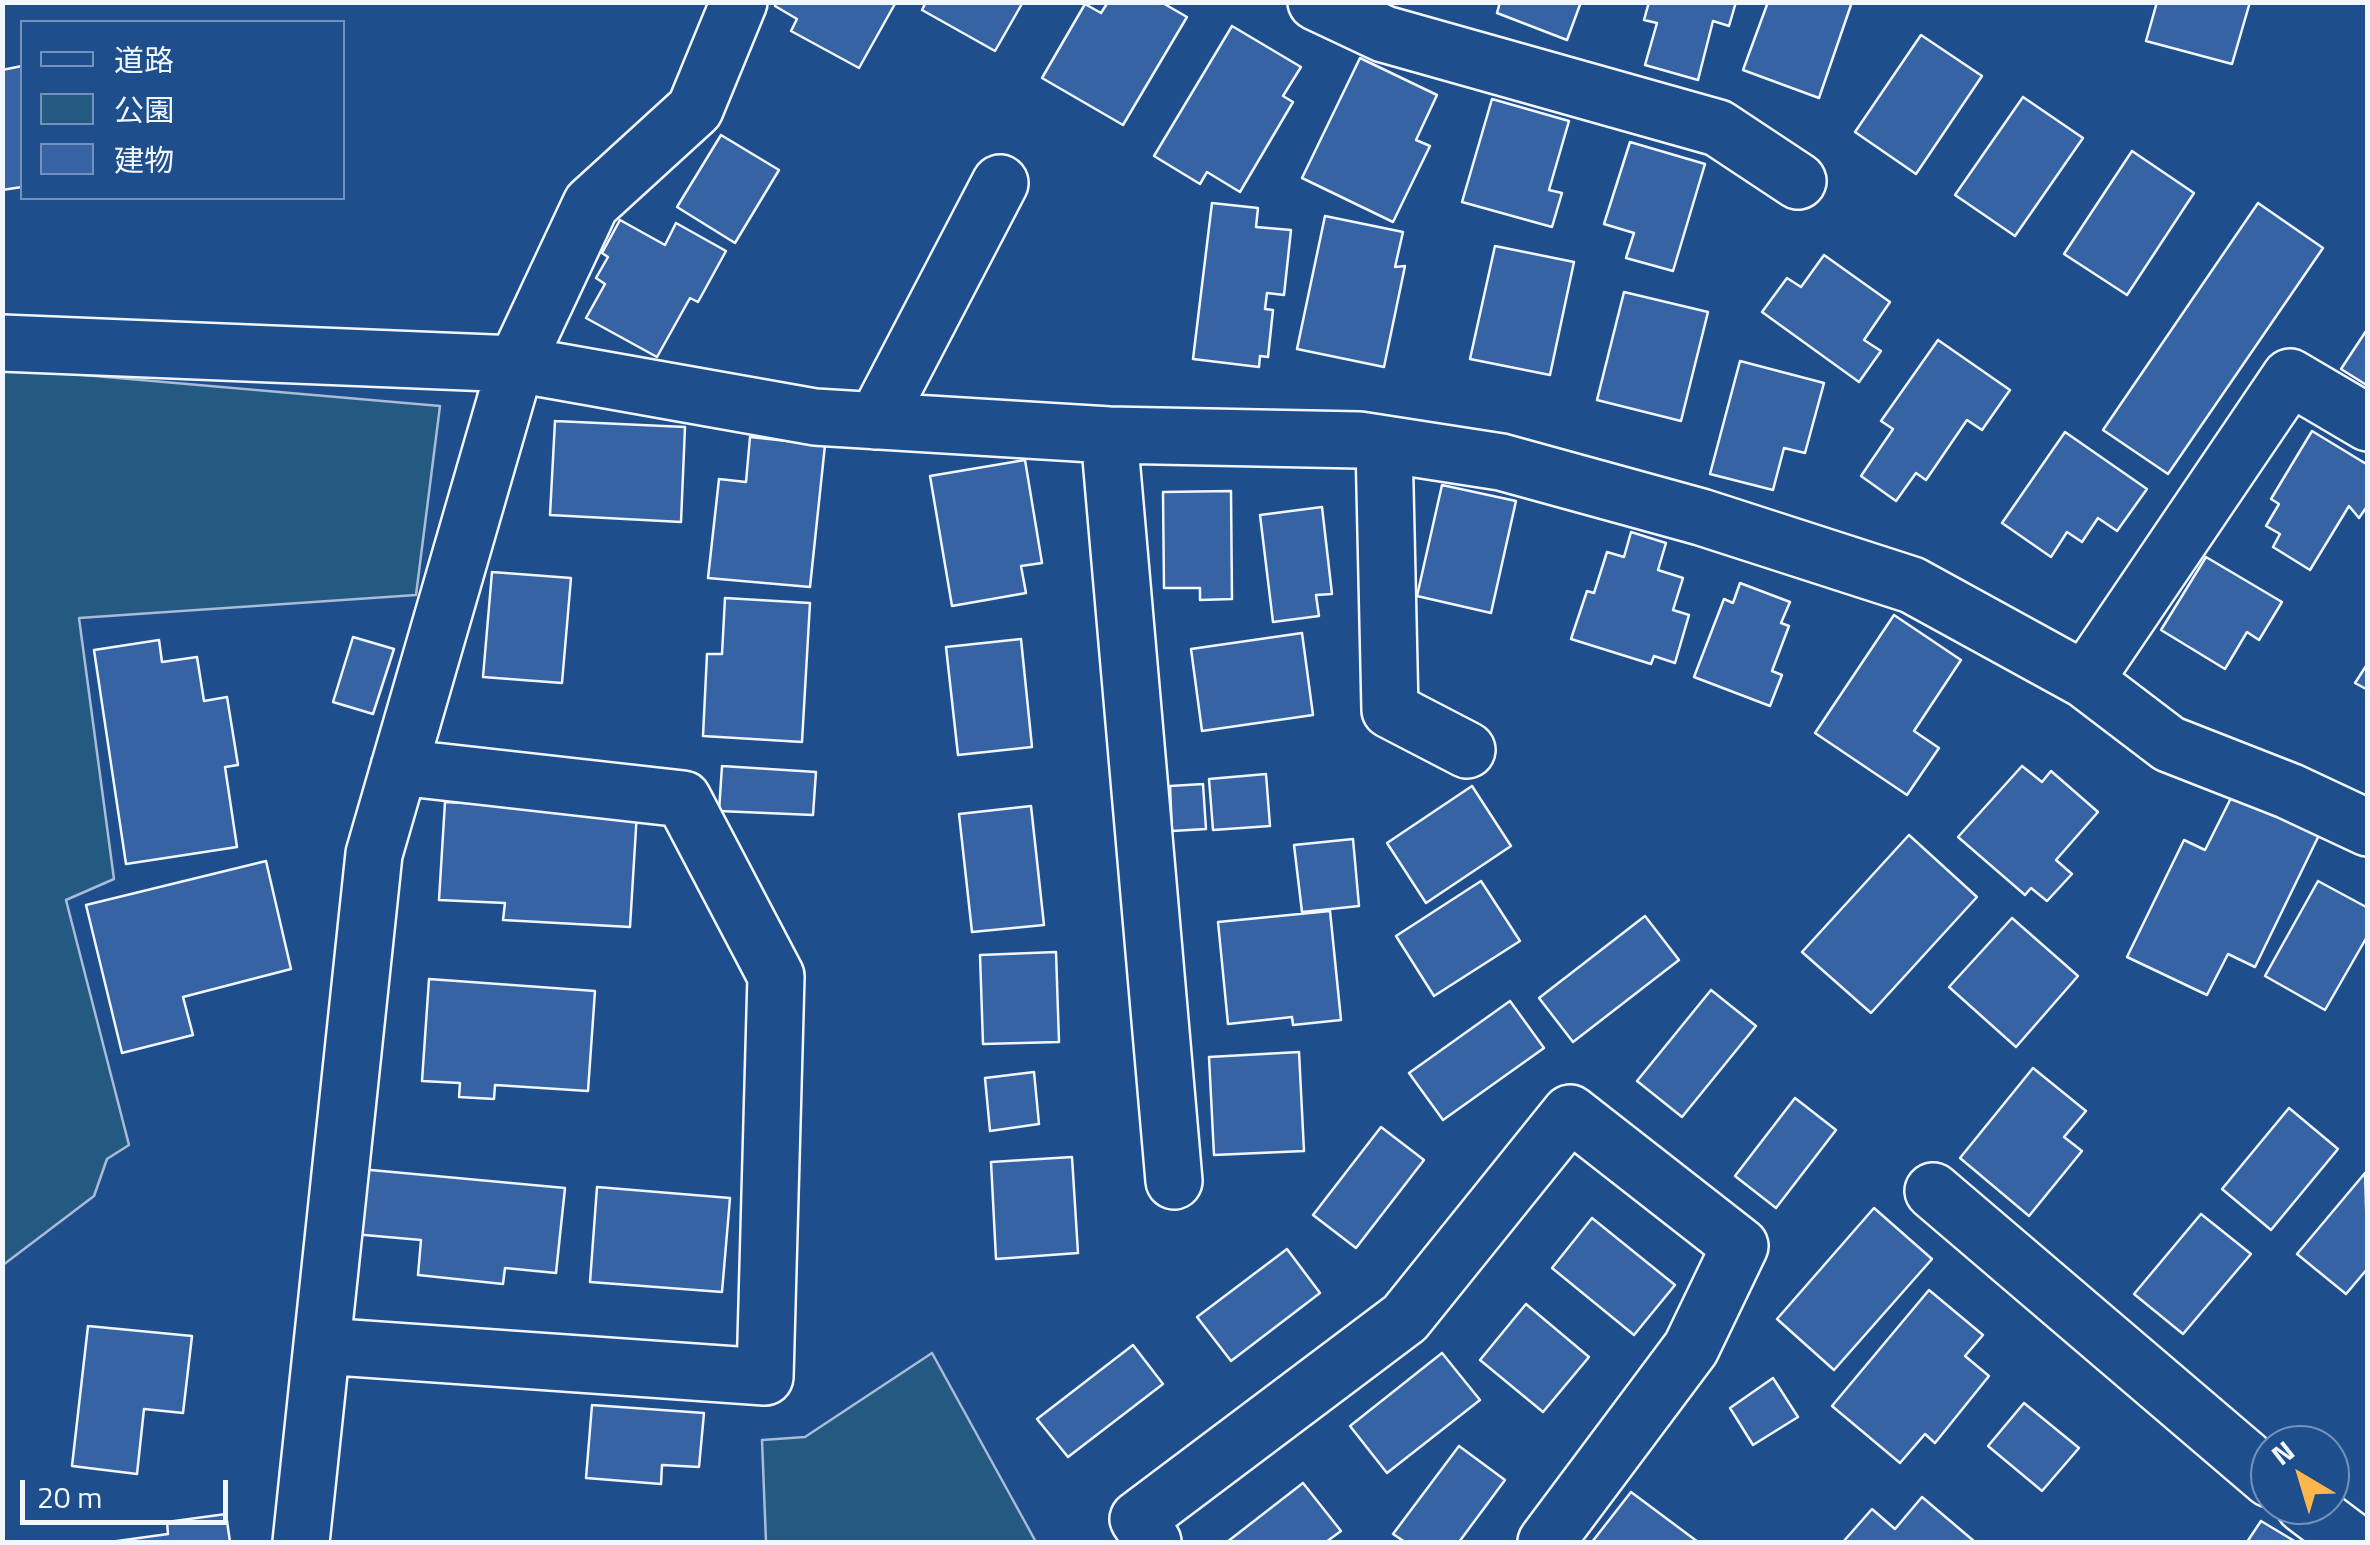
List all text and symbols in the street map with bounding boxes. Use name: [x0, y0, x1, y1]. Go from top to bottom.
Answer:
legend: [20, 20, 345, 200]
text: 道路: [114, 37, 174, 83]
text: 公園: [114, 87, 174, 133]
text: 建物: [114, 137, 174, 183]
north arrow: [2250, 1425, 2350, 1525]
text: N: [2262, 1430, 2303, 1475]
scale bar: [25, 1460, 232, 1522]
text: 20 m: [37, 1474, 102, 1520]

